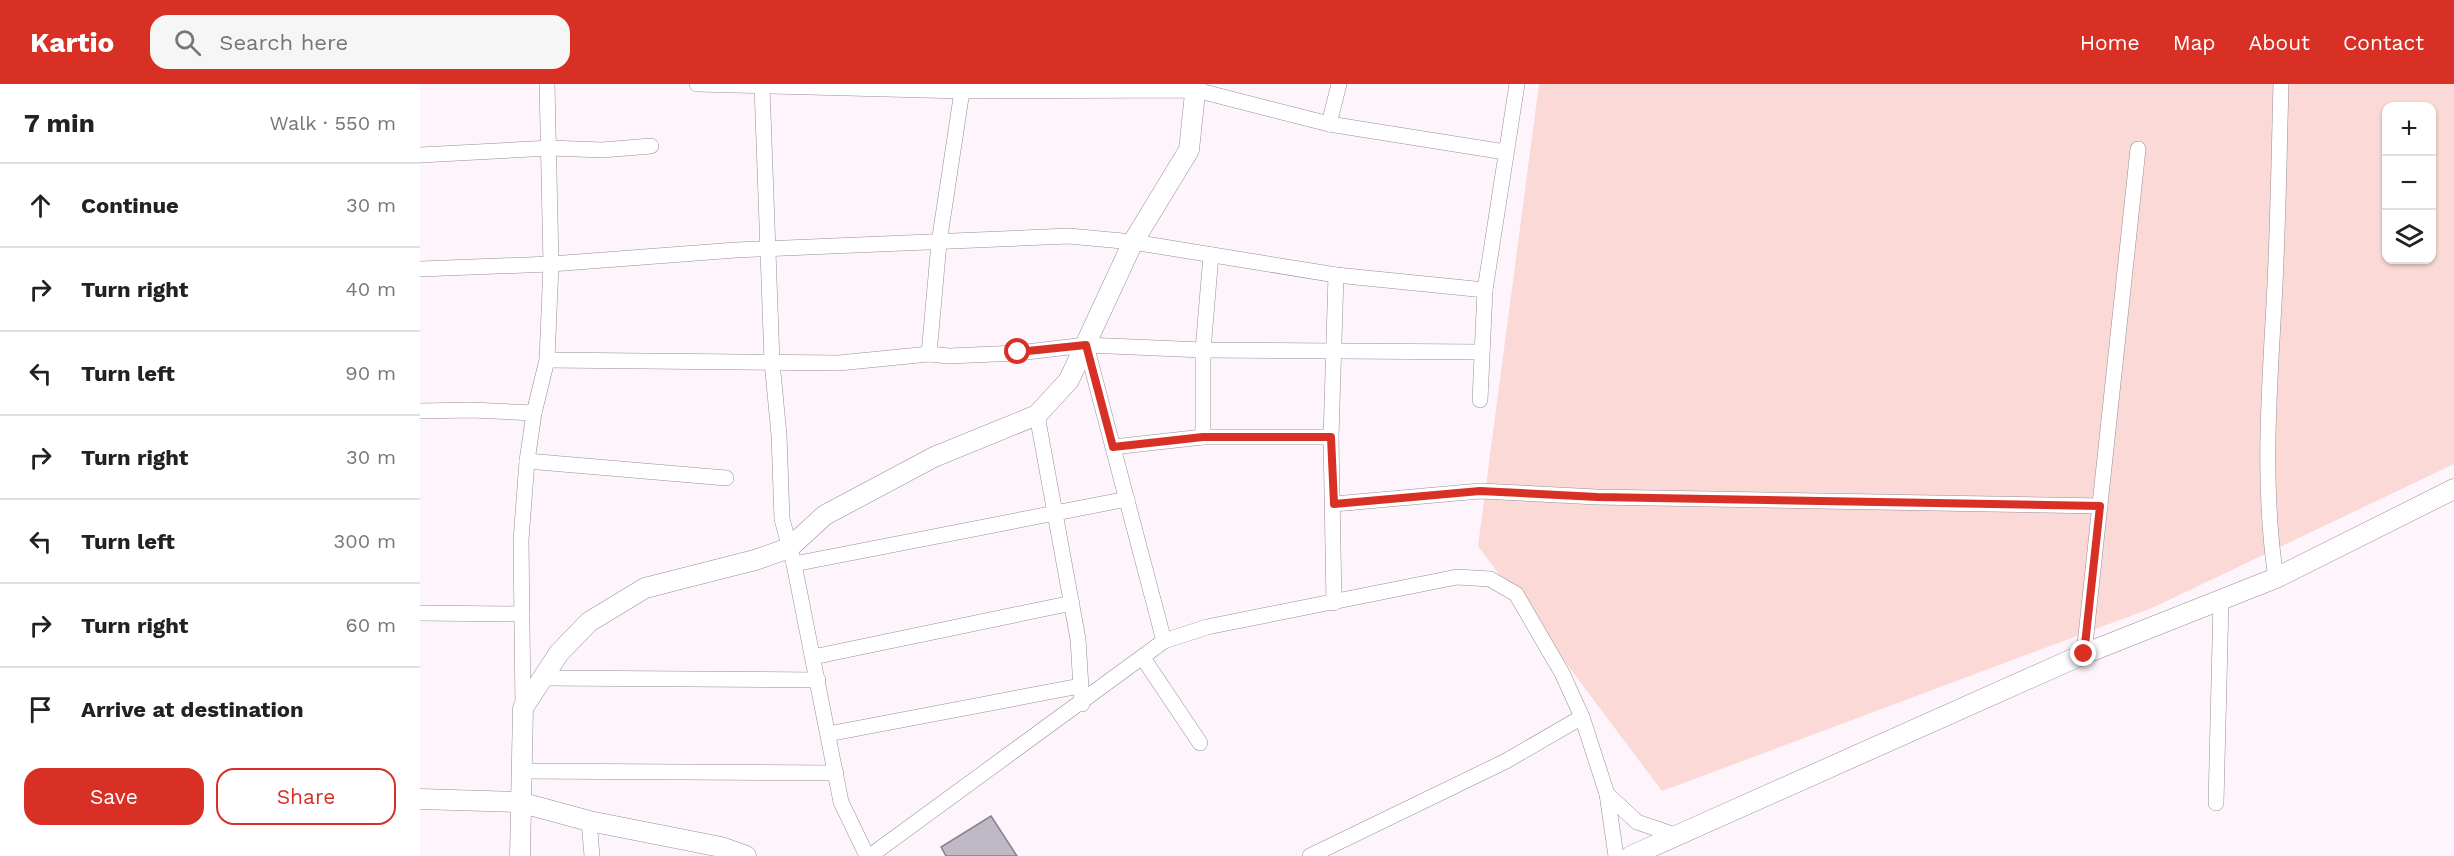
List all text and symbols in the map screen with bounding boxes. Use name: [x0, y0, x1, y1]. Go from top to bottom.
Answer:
search box: [150, 15, 570, 69]
text: Kartio: [30, 26, 114, 59]
icon: search: [171, 26, 204, 59]
text: Search here: [219, 30, 348, 55]
text: Home: [2080, 30, 2140, 55]
text: Map: [2173, 30, 2216, 55]
text: About: [2249, 30, 2310, 55]
text: Contact: [2343, 30, 2424, 55]
map controls: [2382, 102, 2436, 264]
button: +: [2382, 102, 2436, 156]
text: 7 min: [24, 108, 95, 138]
text: Walk · 550 m: [269, 111, 396, 135]
button: −: [2382, 156, 2436, 210]
icon: ahead: [24, 189, 57, 222]
text: Continue: [81, 193, 179, 218]
text: 30 m: [346, 193, 396, 217]
button: layers: [2382, 210, 2436, 264]
icon: right: [24, 273, 57, 306]
text: Turn right: [81, 277, 188, 302]
text: 40 m: [345, 277, 396, 301]
route start: [1004, 338, 1030, 364]
icon: left: [24, 357, 57, 390]
text: Turn left: [81, 361, 175, 386]
text: 90 m: [345, 361, 396, 385]
icon: right: [24, 441, 57, 474]
text: Turn right: [81, 445, 188, 470]
text: 30 m: [346, 445, 396, 469]
icon: left: [24, 525, 57, 558]
text: Turn left: [81, 529, 175, 554]
text: 300 m: [334, 529, 396, 553]
icon: right: [24, 609, 57, 642]
text: Turn right: [81, 613, 188, 638]
text: 60 m: [346, 613, 396, 637]
route end: [2070, 640, 2096, 666]
icon: arrive: [24, 693, 57, 726]
text: Arrive at destination: [81, 697, 304, 722]
button: Save: [24, 768, 204, 825]
button: Share: [216, 768, 396, 825]

